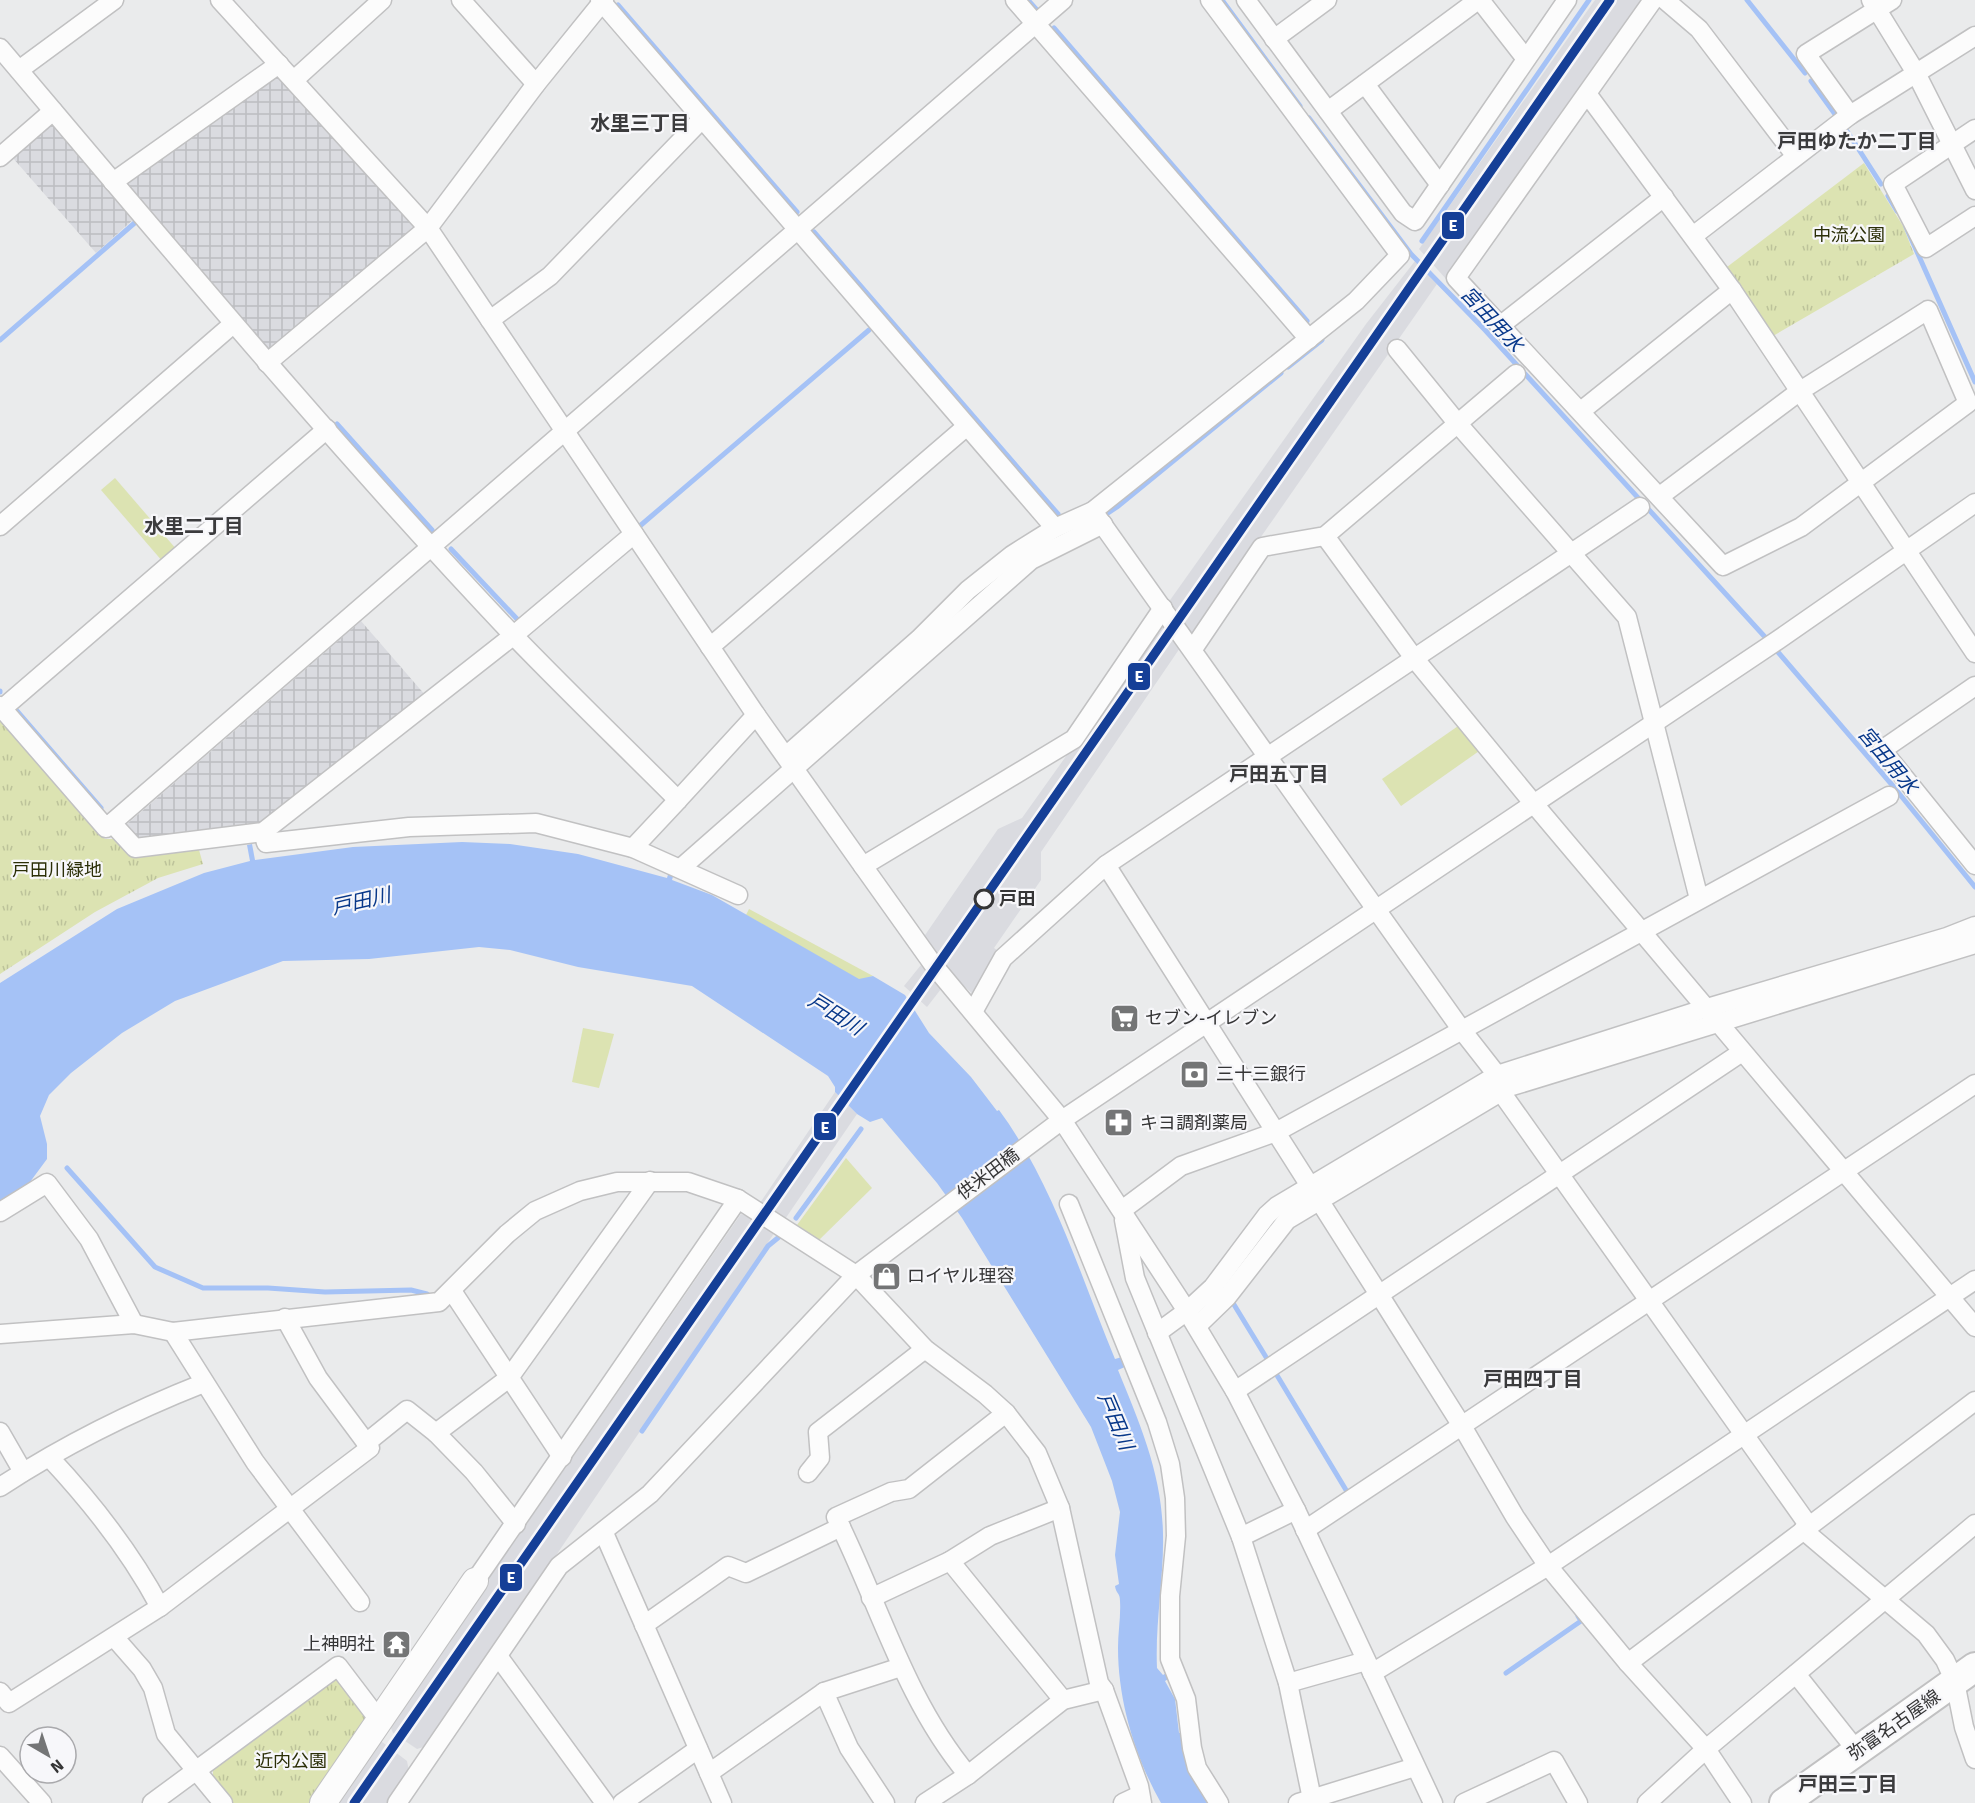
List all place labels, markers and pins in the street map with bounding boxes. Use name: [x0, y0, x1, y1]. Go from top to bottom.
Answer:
place label: 戸田: [999, 888, 1035, 910]
marker: 戸田: [974, 889, 994, 909]
supermarket icon: セブン-イレブン: [1108, 1002, 1140, 1034]
place label: セブン-イレブン: [1145, 1007, 1277, 1029]
bank icon: 三十三銀行: [1179, 1058, 1211, 1090]
place label: 三十三銀行: [1216, 1063, 1306, 1085]
pharmacy icon: キヨ調剤薬局: [1103, 1107, 1135, 1139]
place label: キヨ調剤薬局: [1140, 1112, 1248, 1134]
shop icon: ロイヤル理容: [870, 1260, 902, 1292]
place label: ロイヤル理容: [907, 1265, 1014, 1287]
temple icon: 上神明社: [380, 1628, 412, 1660]
place label: 上神明社: [303, 1633, 375, 1655]

